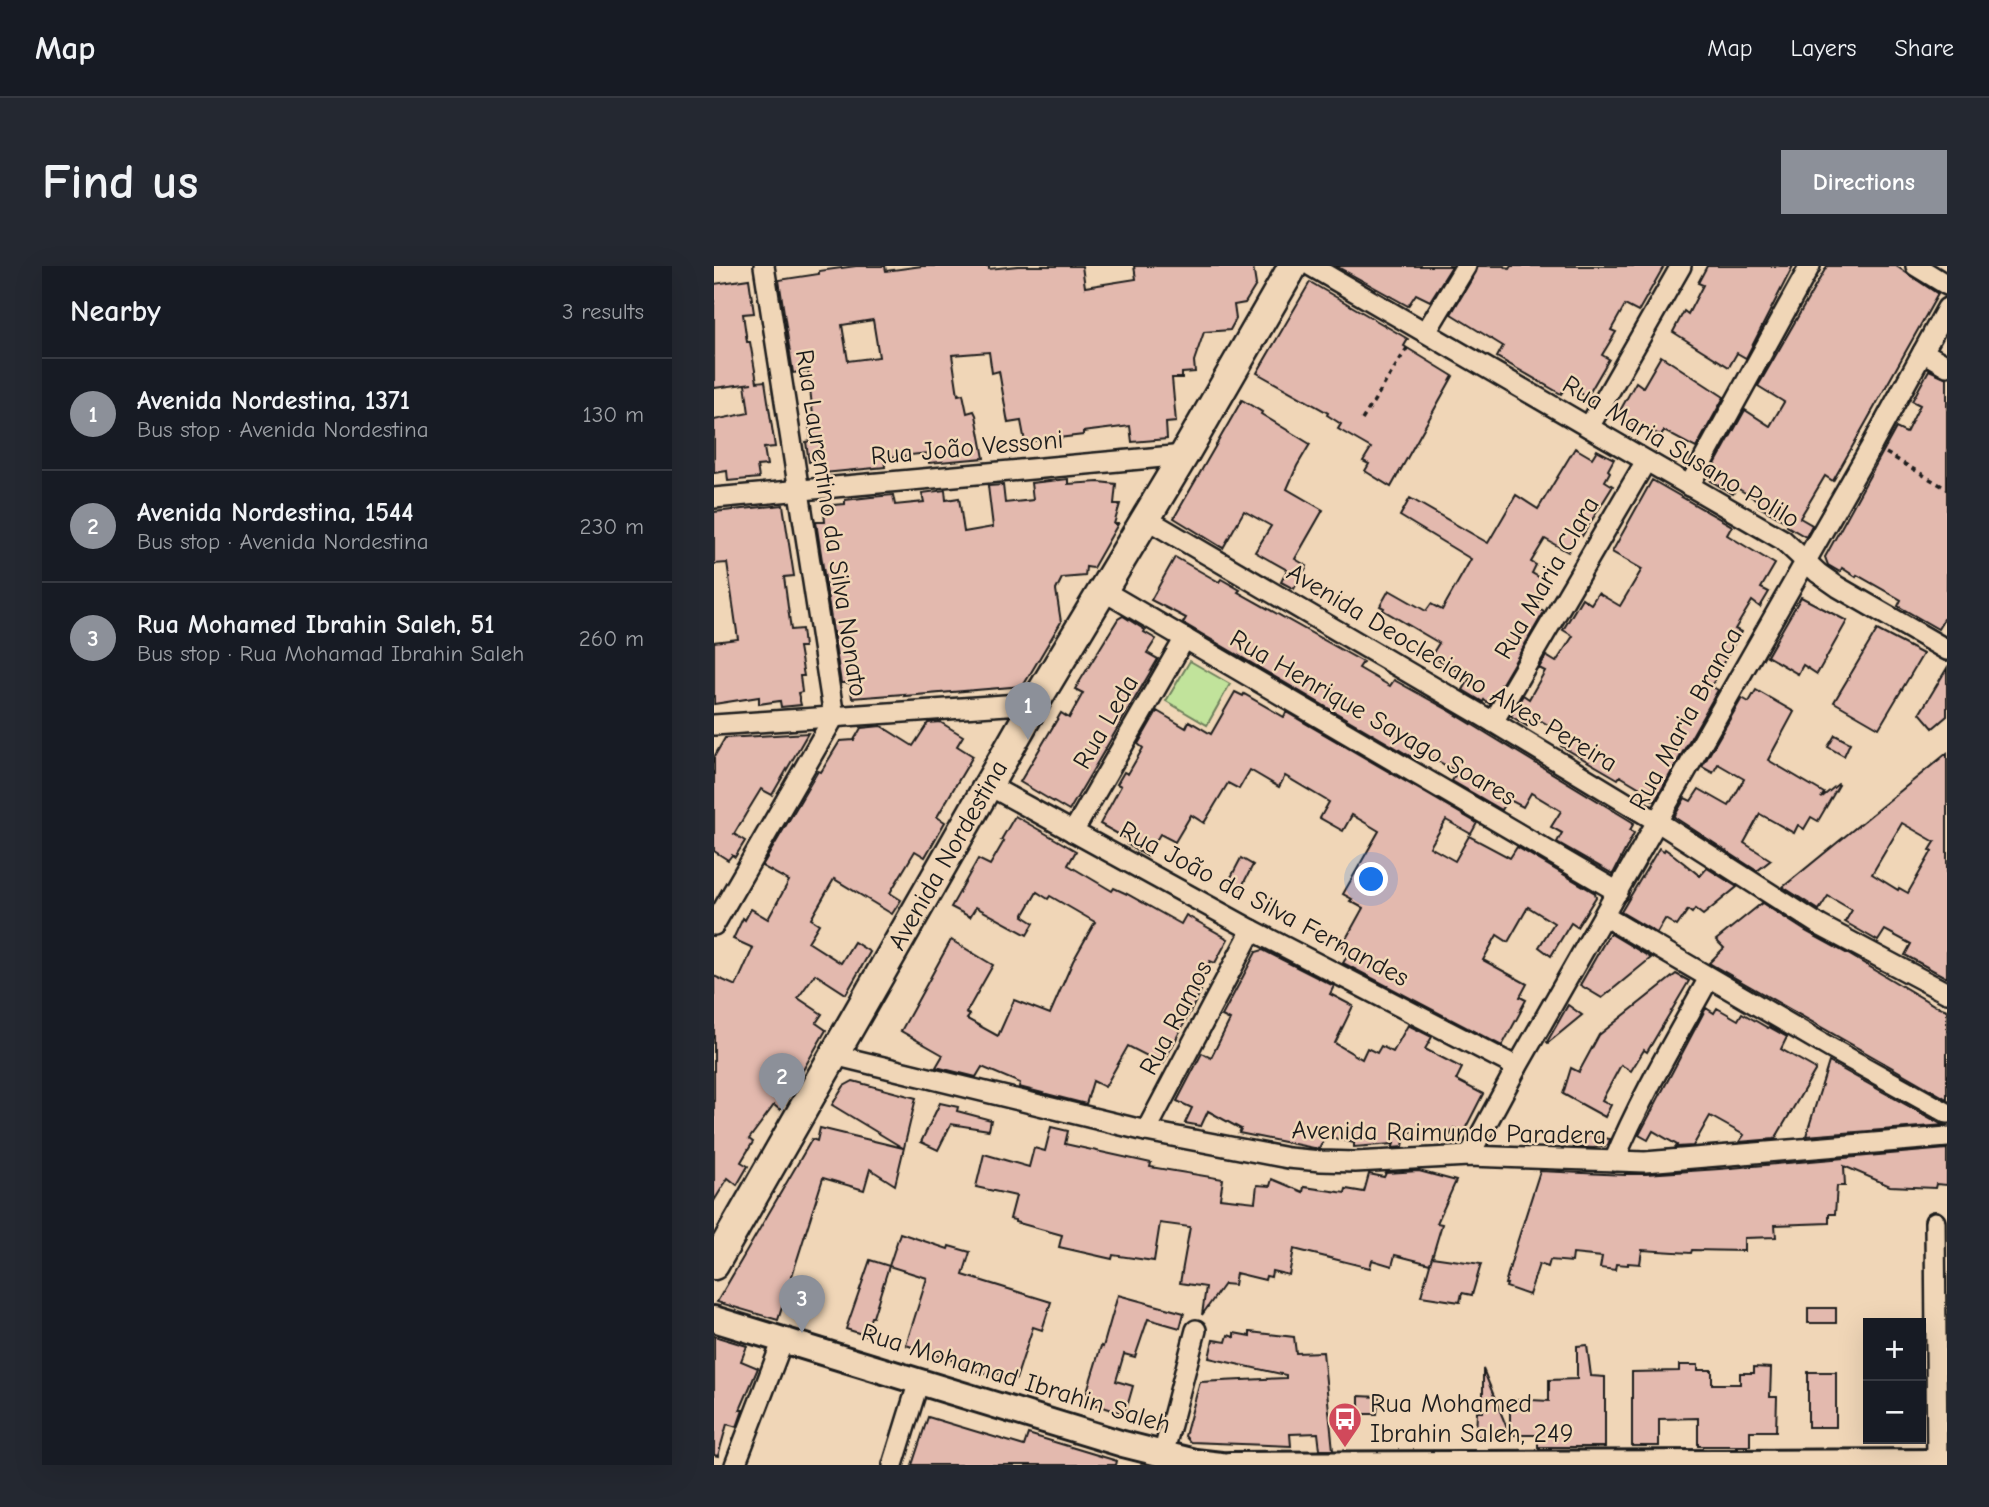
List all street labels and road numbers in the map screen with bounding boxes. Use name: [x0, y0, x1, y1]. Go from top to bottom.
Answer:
street label: Rua Laurentino da Silva Nonato: [789, 347, 873, 699]
street label: Rua Maria Susano Polilo: [1557, 369, 1805, 535]
street label: Rua João Vessoni: [869, 425, 1065, 471]
street label: Rua Maria Clara: [1488, 491, 1606, 665]
street label: Avenida Deocleciano Alves Pereira: [1281, 557, 1623, 779]
street label: Rua Maria Branca: [1623, 622, 1749, 816]
street label: Rua Henrique Sayago Soares: [1225, 624, 1521, 812]
street label: Rua Leda: [1067, 670, 1145, 774]
street label: Avenida Nordestina: [882, 755, 1014, 955]
street label: Rua João da Silva Fernandes: [1114, 815, 1414, 993]
street label: Rua Ramos: [1133, 956, 1219, 1080]
street label: Avenida Raimundo Paradera: [1291, 1115, 1607, 1151]
street label: Rua Mohamad Ibrahin Saleh: [858, 1318, 1174, 1440]

